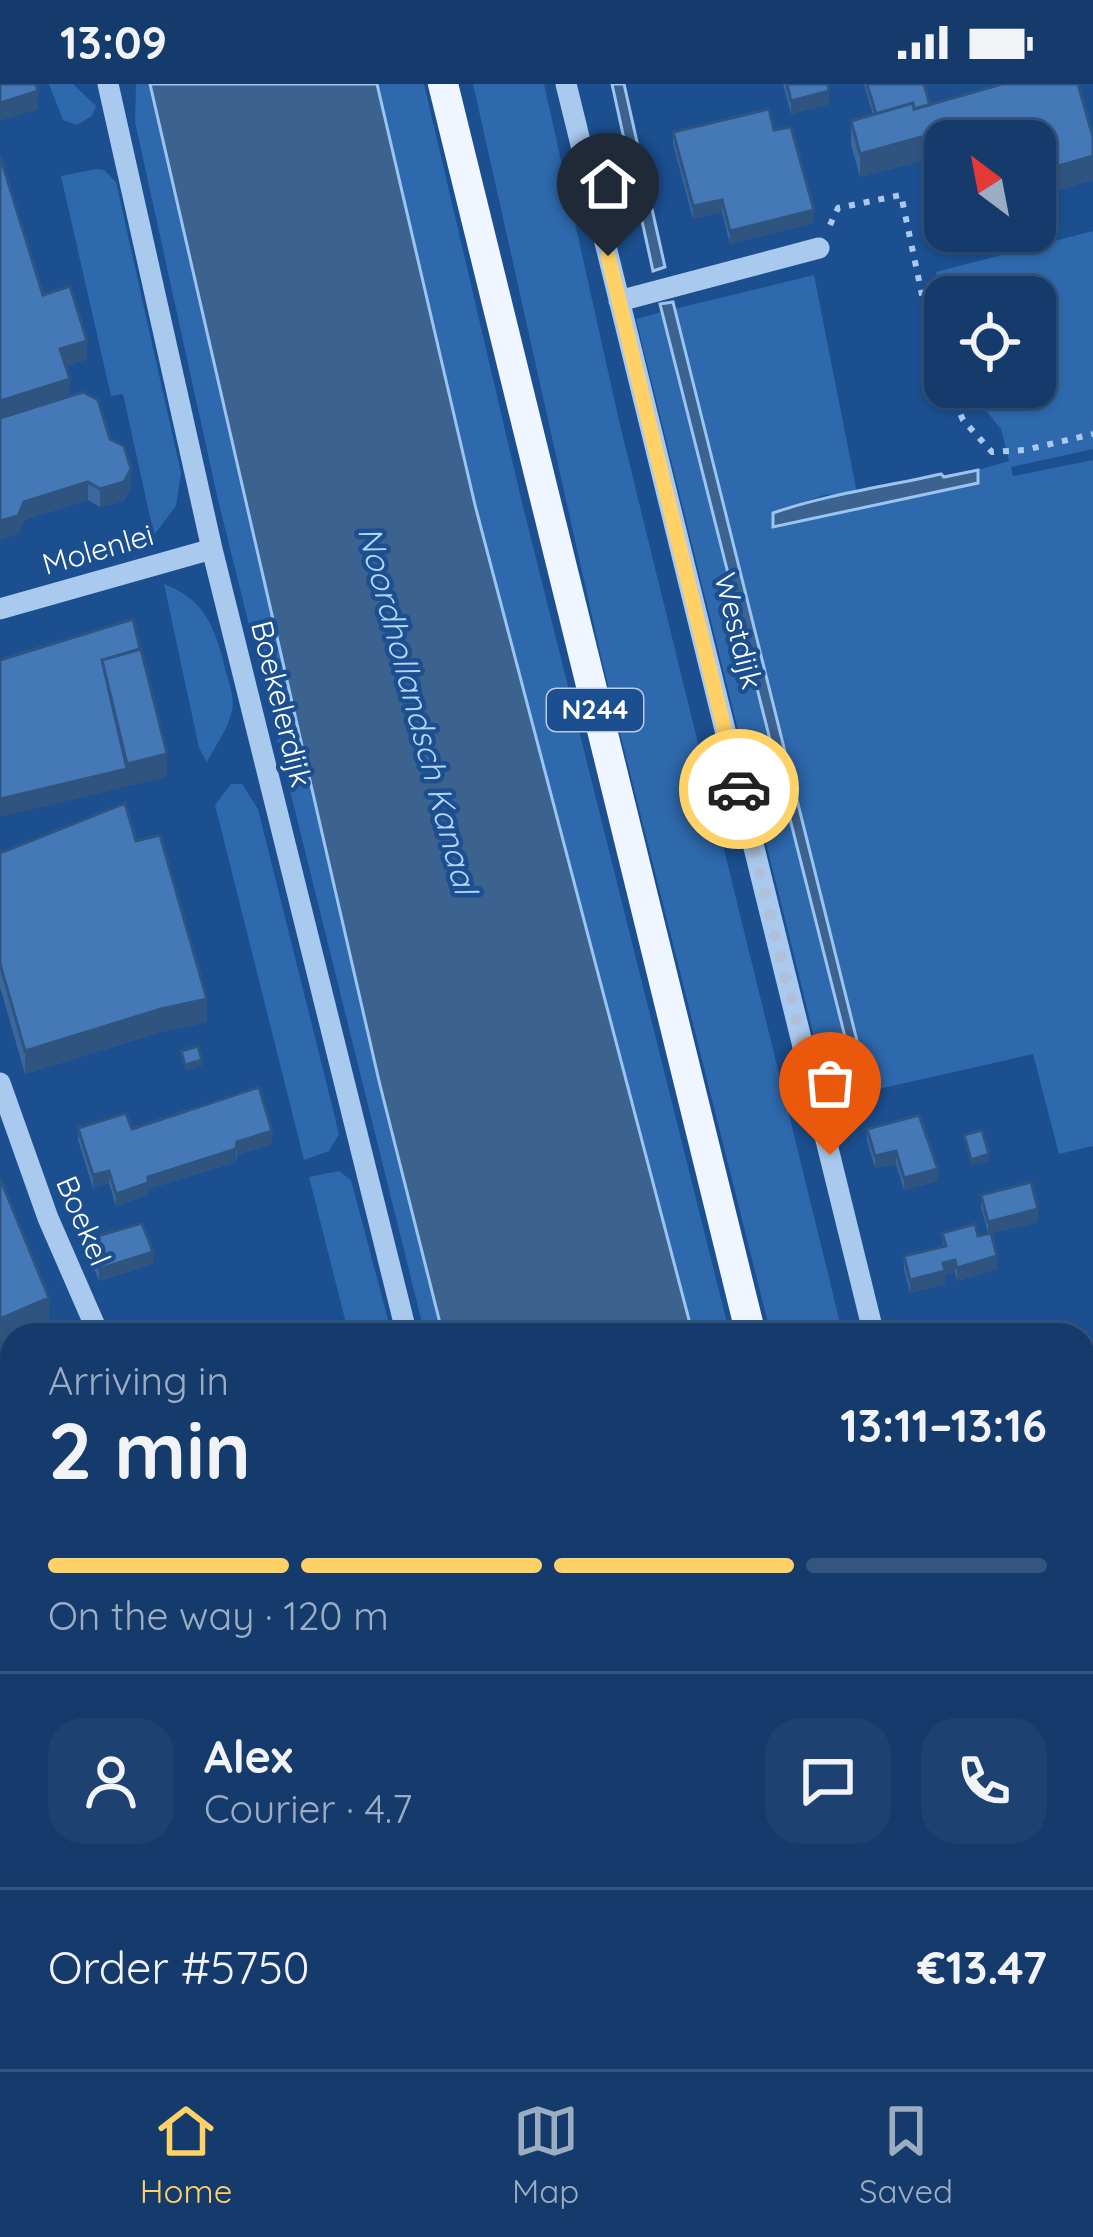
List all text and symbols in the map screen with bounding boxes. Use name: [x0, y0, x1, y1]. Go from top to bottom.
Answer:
text: 13:09: [60, 14, 167, 70]
north arrow: [924, 120, 1056, 252]
map controls: [924, 120, 1056, 408]
pin: [557, 133, 659, 256]
icon: home: [575, 151, 641, 217]
button: locate: [924, 276, 1056, 408]
street label: Molenlei: [38, 515, 158, 583]
water label: Noordhollandsch Kanaal: [350, 522, 488, 901]
street label: Westdijk: [706, 569, 772, 693]
street label: Boekelerdijk: [243, 617, 321, 791]
road number: N244: [547, 689, 643, 731]
courier: [679, 729, 799, 849]
icon: car: [706, 756, 772, 822]
pin: [779, 1032, 881, 1155]
icon: bag: [797, 1050, 863, 1116]
street label: Boekel: [48, 1170, 120, 1271]
text: Arriving in: [48, 1356, 229, 1405]
text: 13:11–13:16: [840, 1397, 1047, 1453]
text: 2 min: [48, 1401, 251, 1499]
text: On the way · 120 m: [48, 1591, 389, 1640]
button: person: [48, 1718, 174, 1844]
button: chat: [765, 1718, 891, 1844]
button: phone: [921, 1718, 1047, 1844]
text: Alex: [204, 1728, 293, 1784]
text: Courier · 4.7: [204, 1784, 412, 1833]
text: Order #5750: [48, 1939, 309, 1995]
text: €13.47: [917, 1939, 1047, 1995]
tab: Home: [140, 2098, 232, 2211]
tab: Map: [512, 2098, 579, 2211]
tab: Saved: [859, 2098, 953, 2211]

